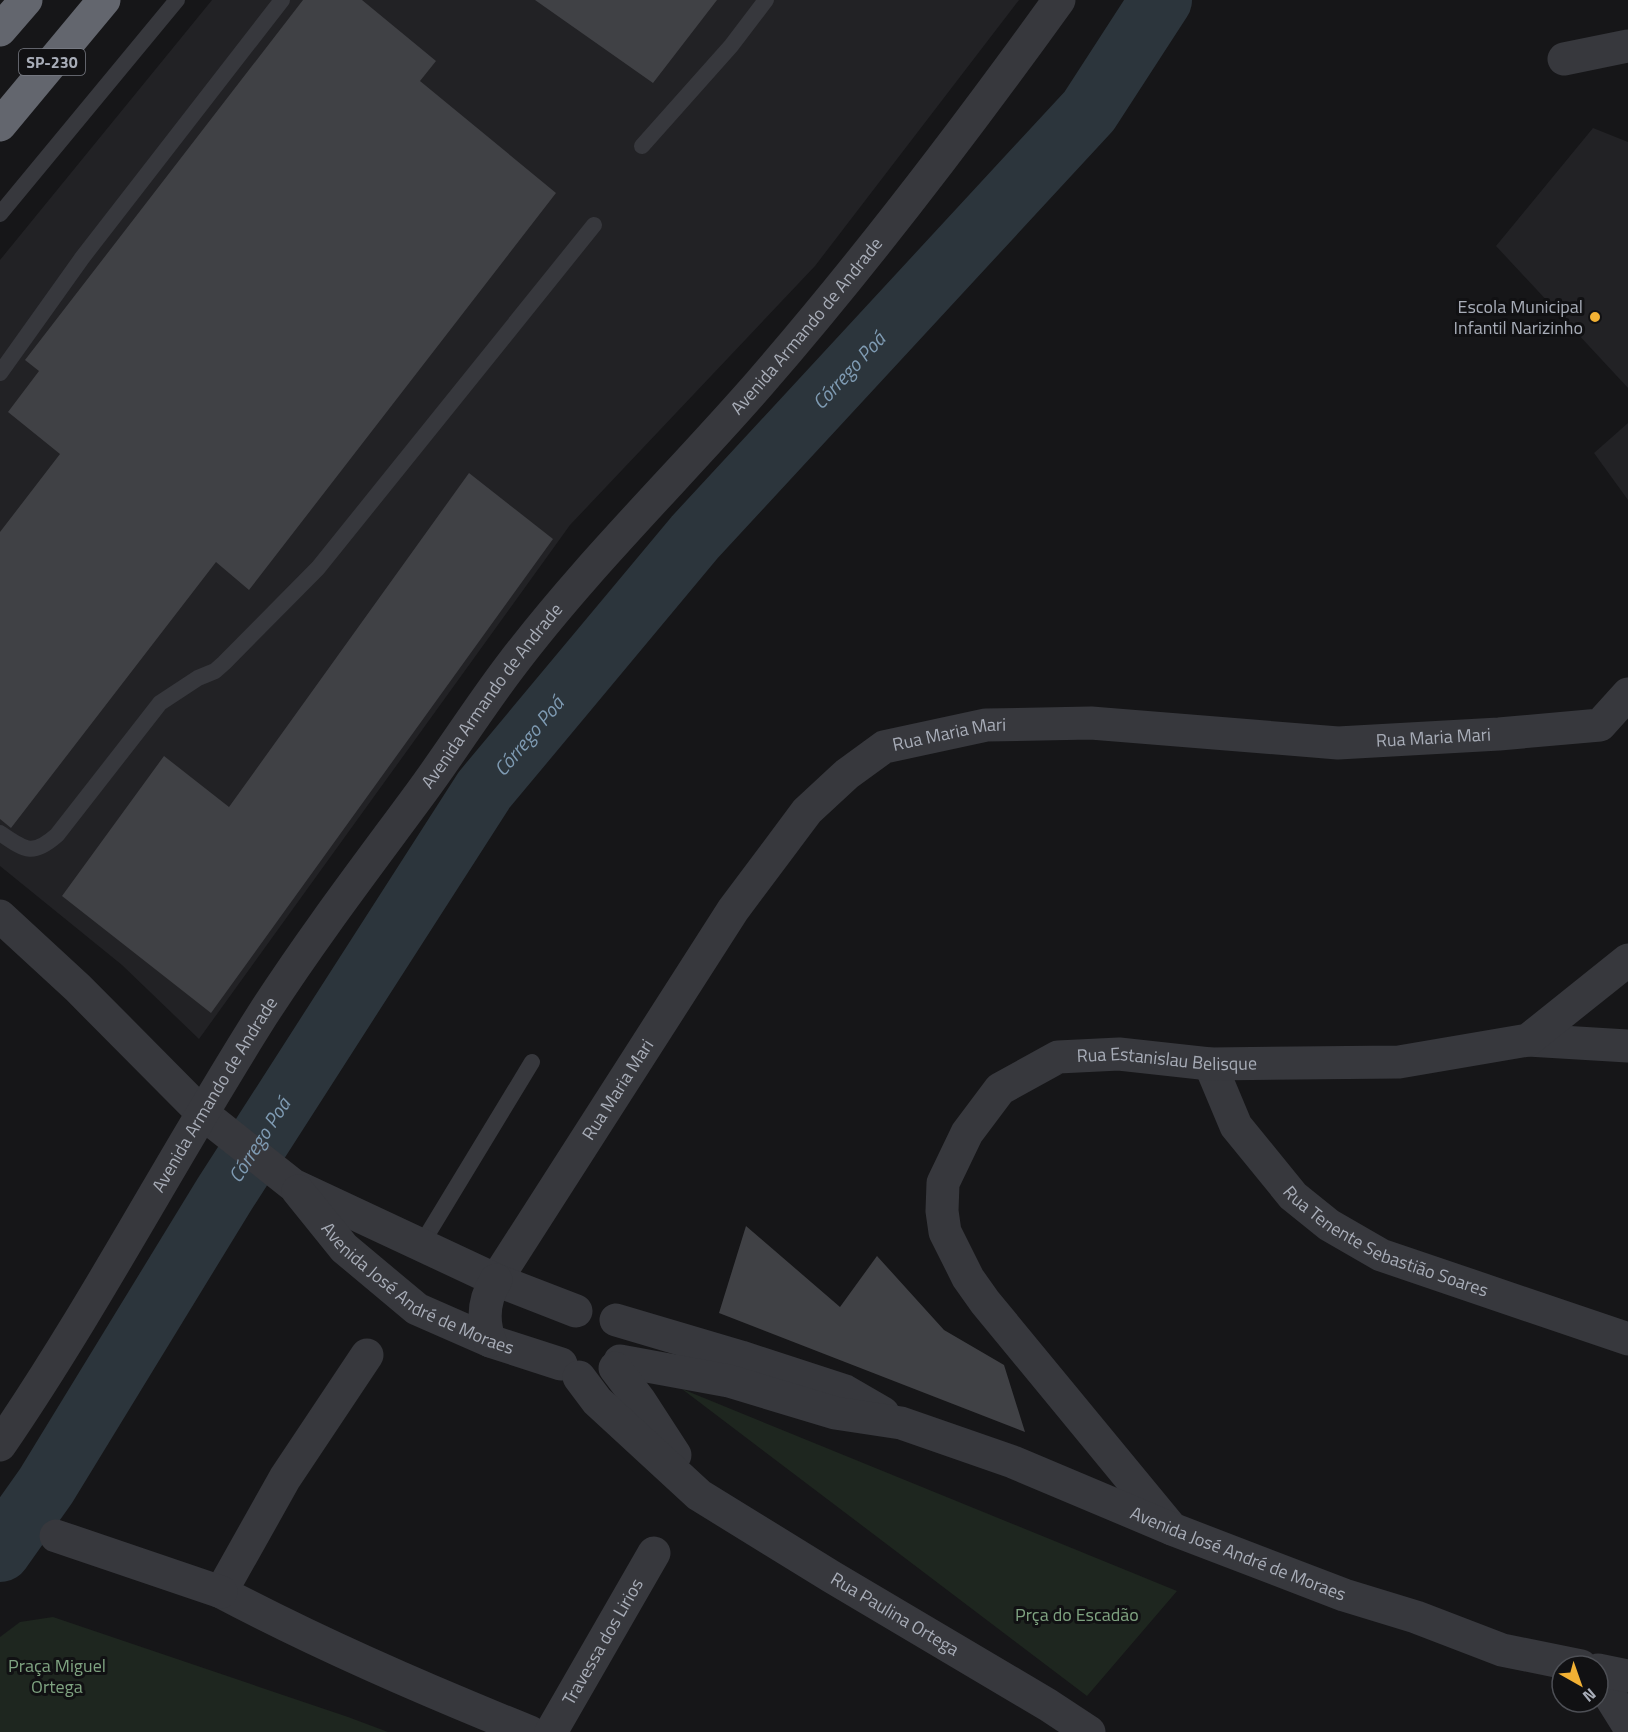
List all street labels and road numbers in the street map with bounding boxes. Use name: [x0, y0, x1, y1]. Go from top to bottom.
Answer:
road number: SP-230: [19, 49, 85, 75]
street label: Avenida Armando de Andrade: [724, 231, 889, 421]
street label: Avenida Armando de Andrade: [414, 597, 569, 794]
street label: Rua Maria Mari: [890, 711, 1006, 758]
street label: Rua Maria Mari: [1375, 720, 1492, 754]
street label: Avenida Armando de Andrade: [145, 991, 284, 1197]
street label: Rua Maria Mari: [575, 1034, 660, 1145]
street label: Rua Estanislau Belisque: [1076, 1040, 1257, 1077]
street label: Rua Tenente Sebastião Soares: [1277, 1180, 1492, 1304]
street label: Avenida José André de Moraes: [315, 1216, 518, 1361]
street label: Avenida José André de Moraes: [1126, 1499, 1350, 1607]
street label: Rua Paulina Ortega: [826, 1565, 965, 1662]
street label: Travessa dos Lirios: [555, 1573, 650, 1710]

